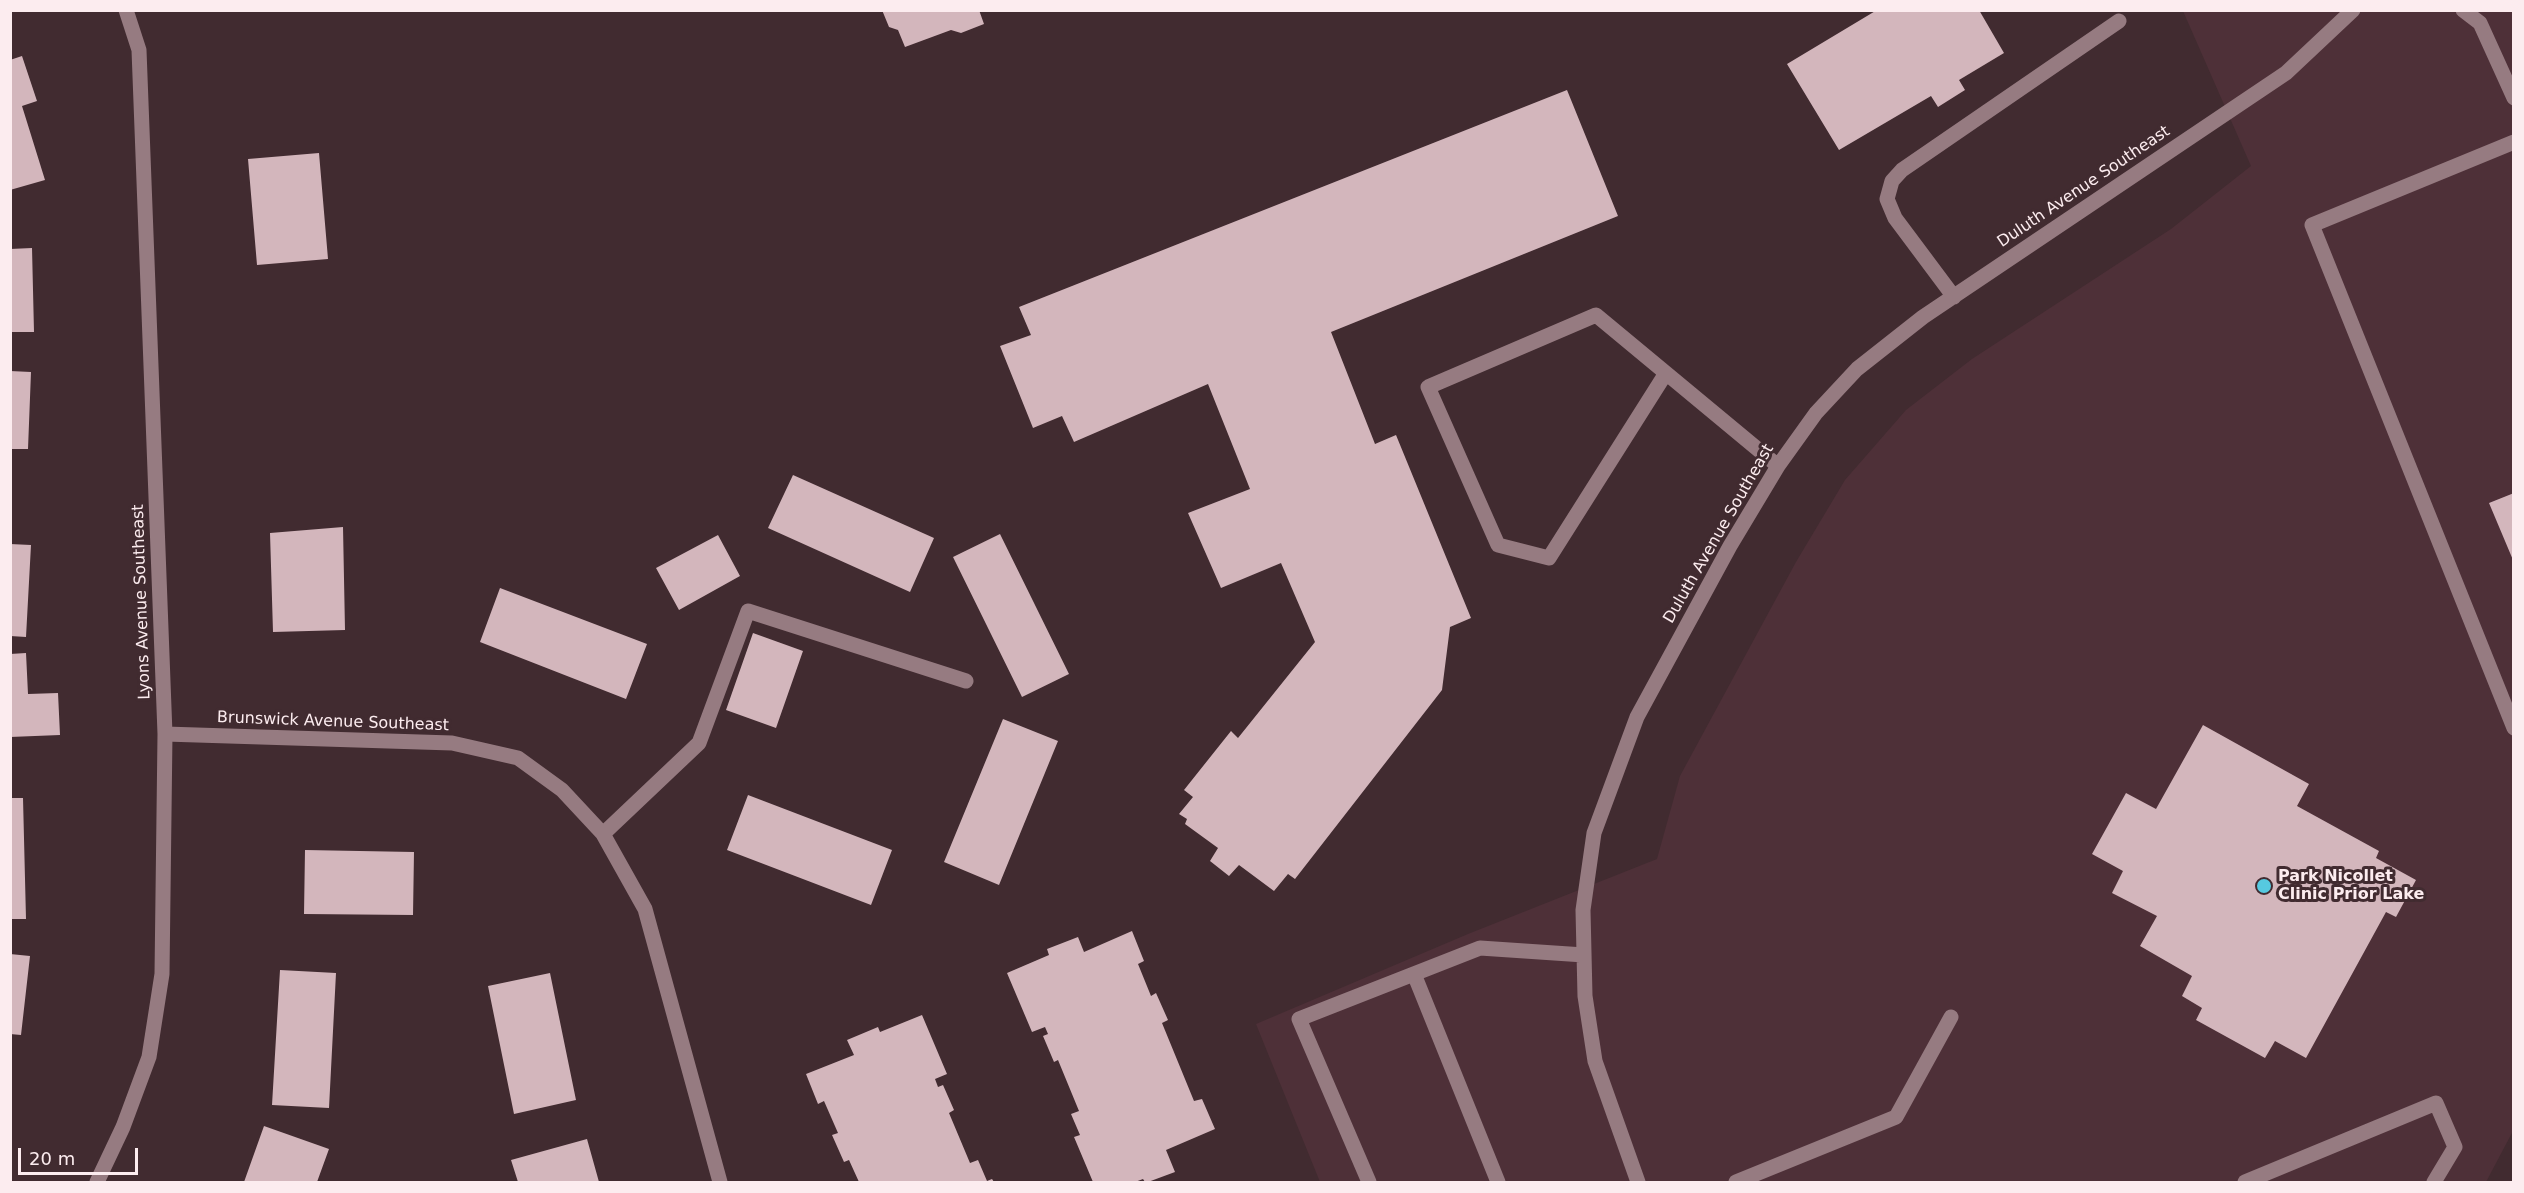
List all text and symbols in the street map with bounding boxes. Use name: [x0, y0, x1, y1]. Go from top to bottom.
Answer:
street label: Duluth Avenue Southeast: [1994, 122, 2174, 252]
street label: Duluth Avenue Southeast: [1660, 441, 1778, 627]
street label: Lyons Avenue Southeast: [129, 504, 155, 700]
street label: Brunswick Avenue Southeast: [217, 708, 449, 736]
place label: Park Nicollet Clinic Prior Lake: [2278, 867, 2424, 905]
marker: Park Nicollet Clinic Prior Lake: [2255, 877, 2273, 895]
scale bar: [21, 1136, 141, 1174]
text: 20 m: [29, 1148, 75, 1169]

